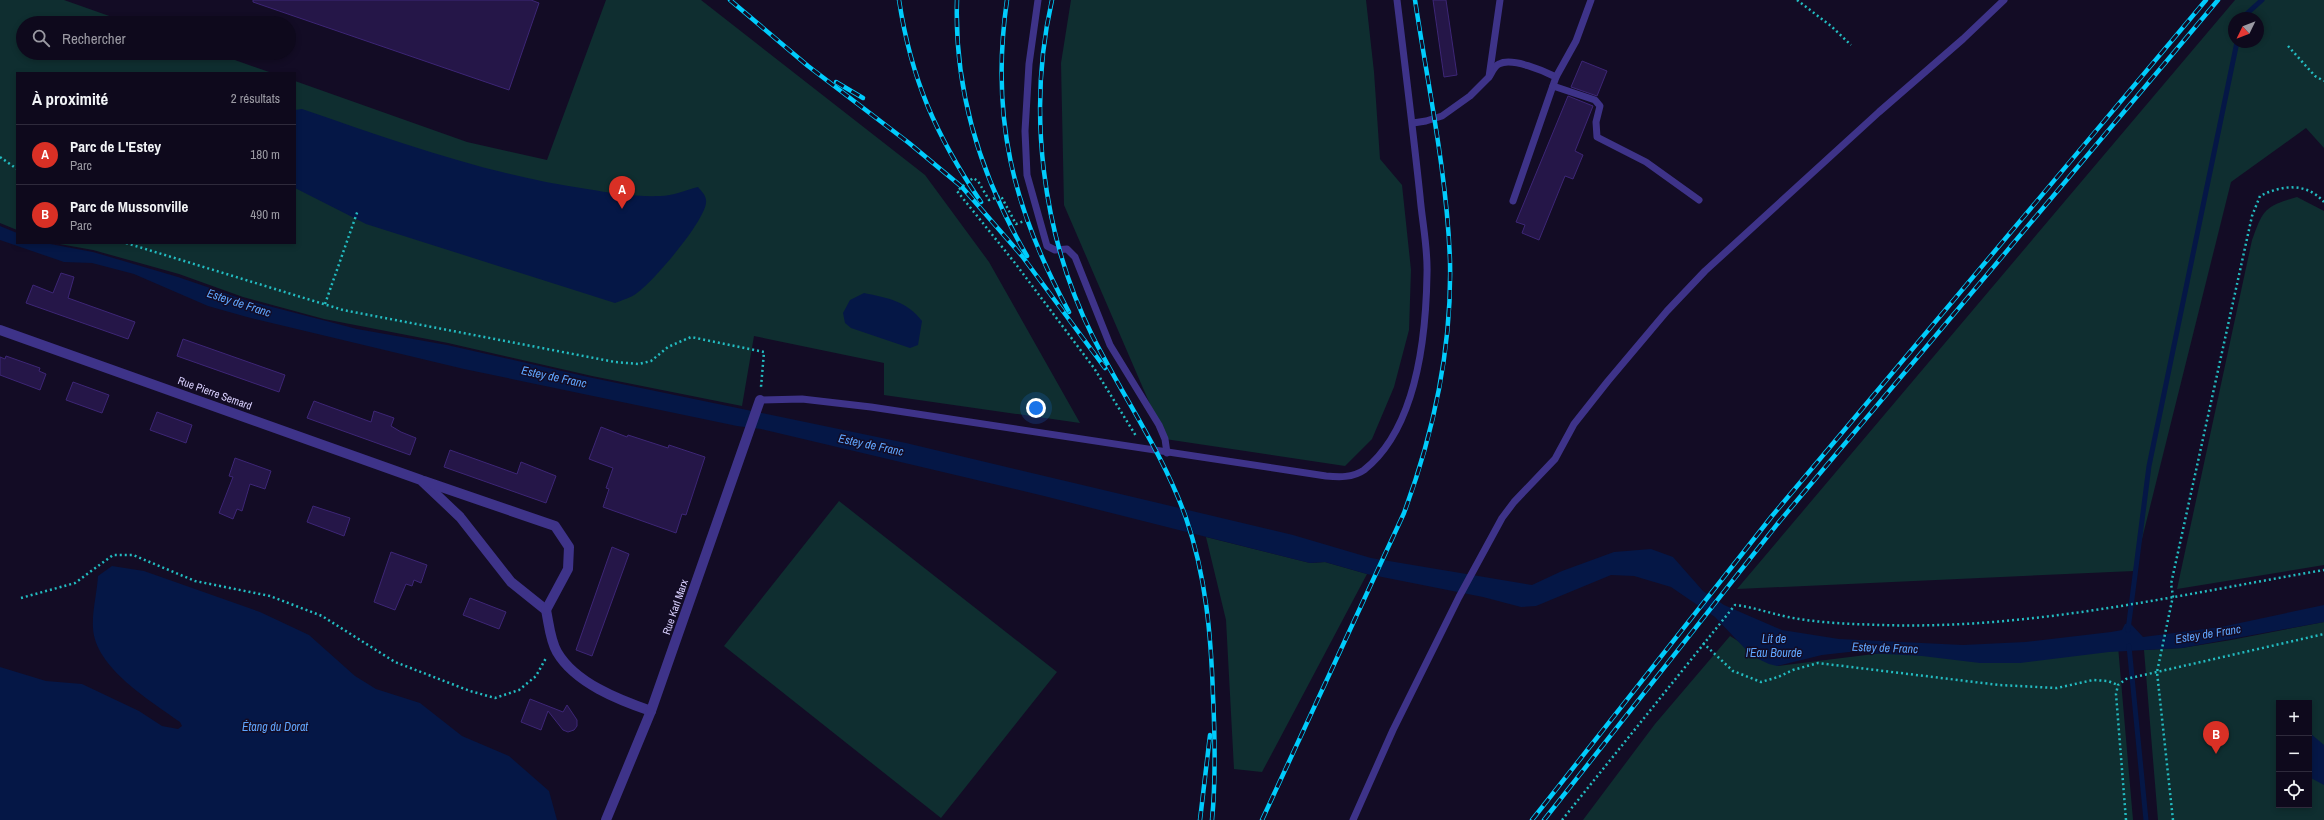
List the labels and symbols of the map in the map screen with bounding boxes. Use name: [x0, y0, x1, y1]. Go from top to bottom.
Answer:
north arrow: [2228, 12, 2264, 48]
pin: A: [609, 176, 635, 209]
water label: Estey de Franc: [205, 285, 273, 321]
water label: Estey de Franc: [520, 362, 588, 392]
street label: Rue Pierre Semard: [176, 373, 254, 413]
your location: [1026, 398, 1046, 418]
water label: Estey de Franc: [837, 430, 905, 460]
street label: Rue Karl Marx: [659, 577, 691, 637]
water label: Estey de Franc: [2174, 621, 2242, 647]
water label: Lit de l'Eau Bourde: [1746, 631, 1803, 661]
water label: Estey de Franc: [1852, 639, 1918, 657]
water label: Étang du Dorat: [242, 719, 308, 735]
pin: B: [2203, 721, 2229, 754]

